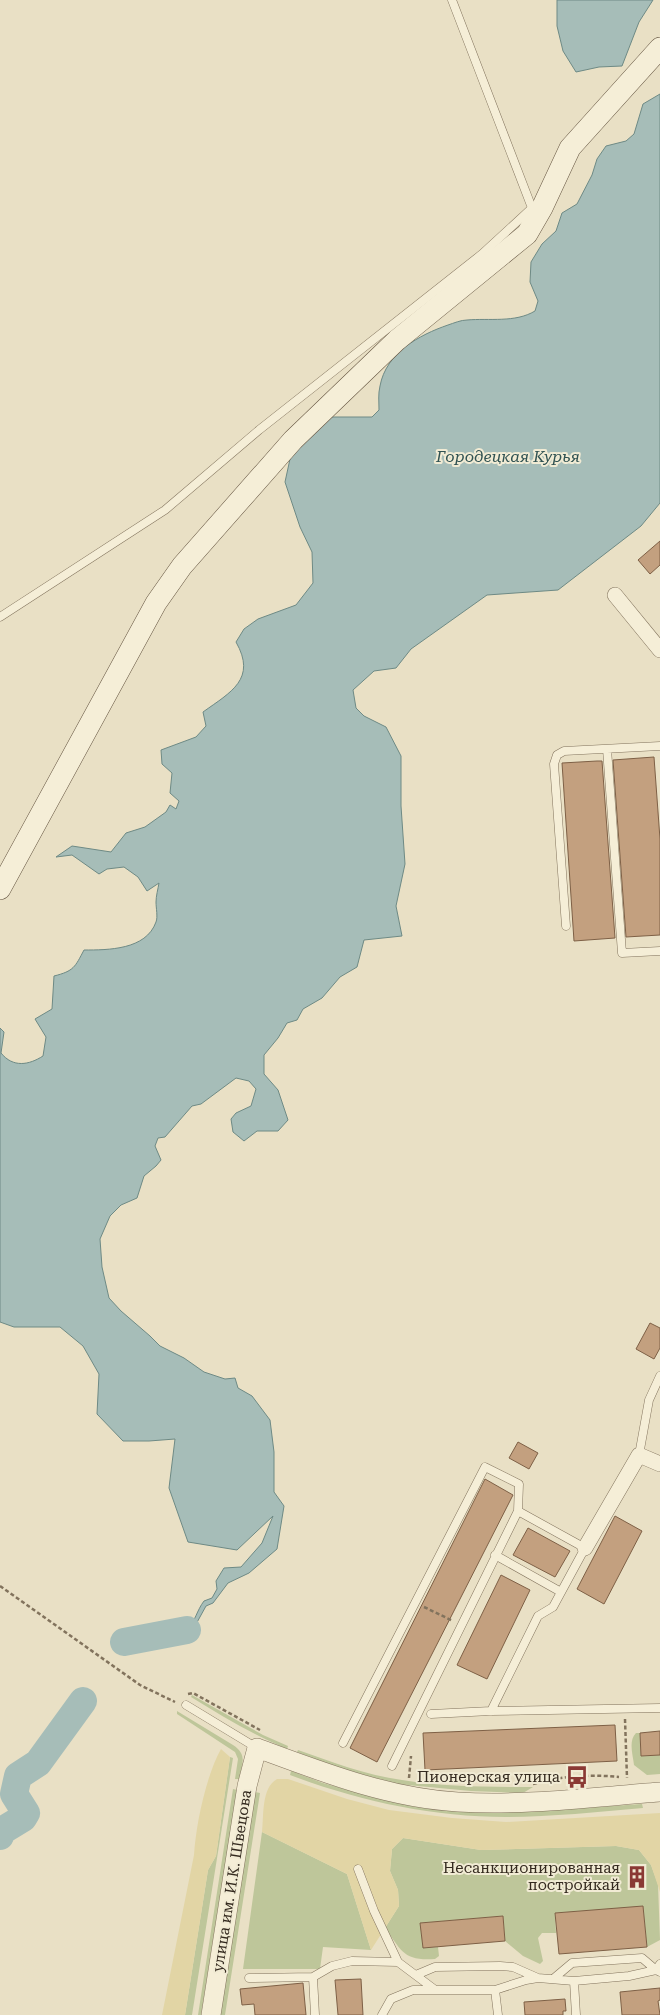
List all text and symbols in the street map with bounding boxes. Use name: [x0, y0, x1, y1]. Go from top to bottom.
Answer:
water label: Городецкая Курья: [435, 447, 580, 466]
bus stop icon: Пионерская улица: [564, 1764, 590, 1790]
place label: Пионерская улица: [417, 1768, 560, 1786]
street label: улица им. И.К. Швецова: [209, 1789, 255, 1973]
place label: Несанкционированная постройкай: [443, 1859, 620, 1894]
building icon: Несанкционированная постройкай: [624, 1864, 650, 1890]

